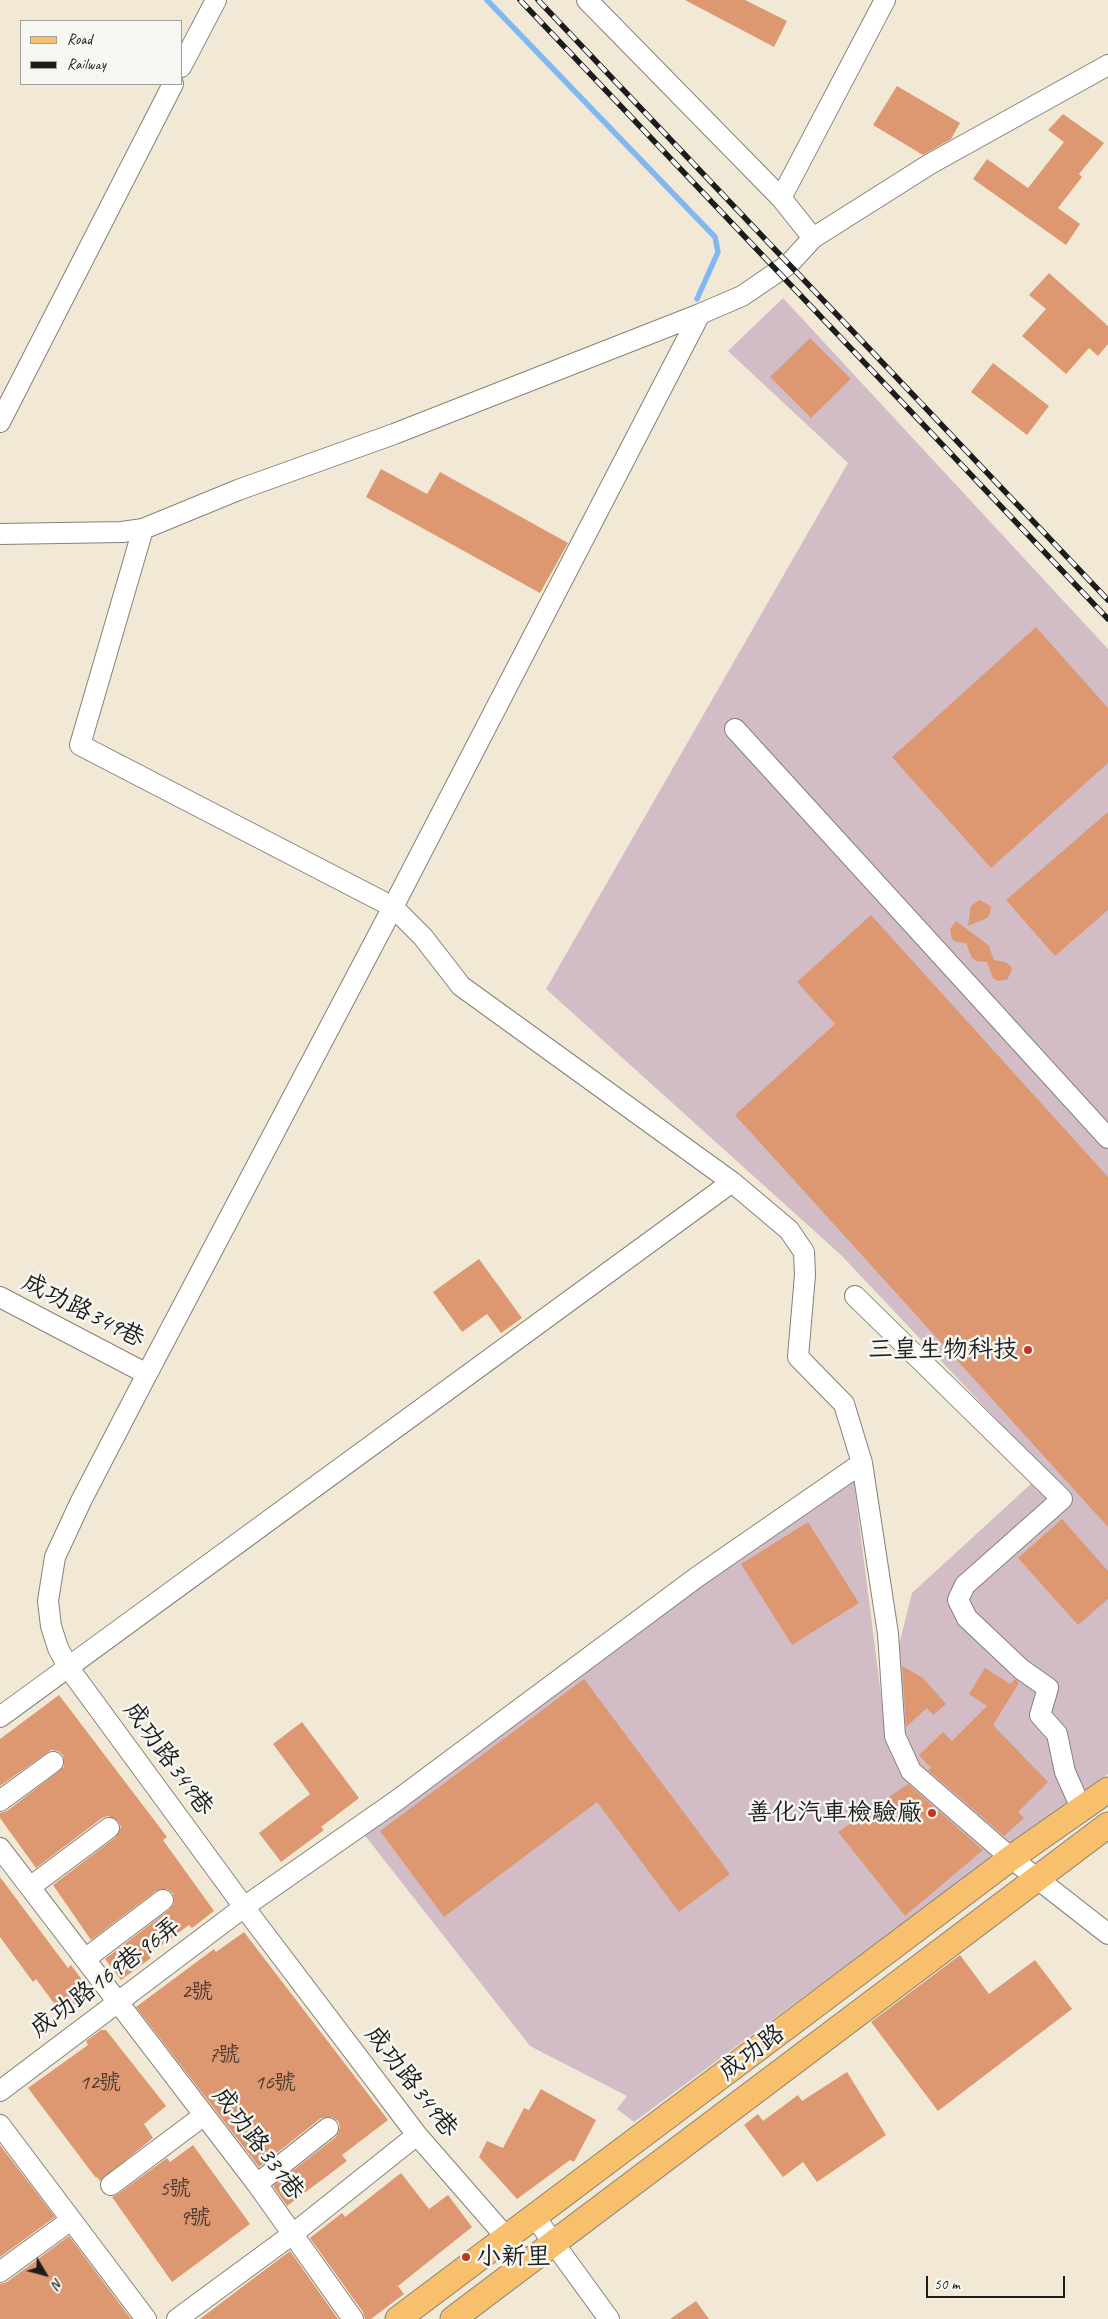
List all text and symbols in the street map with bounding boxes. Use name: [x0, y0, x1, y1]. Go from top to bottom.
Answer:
legend: [20, 20, 182, 85]
text: Road: [67, 30, 92, 49]
text: Railway: [67, 55, 106, 74]
street label: 成功路349巷: [17, 1267, 149, 1355]
place label: 三皇生物科技: [868, 1335, 1018, 1365]
marker: 三皇生物科技: [1022, 1344, 1034, 1356]
street label: 成功路349巷: [117, 1696, 219, 1822]
place label: 善化汽車檢驗廠: [747, 1798, 922, 1828]
marker: 善化汽車檢驗廠: [926, 1807, 938, 1819]
street label: 成功路169巷96弄: [25, 1911, 187, 2045]
house number: 2號: [181, 1979, 213, 2005]
street label: 成功路: [713, 2018, 791, 2088]
street label: 成功路349巷: [358, 2020, 464, 2144]
house number: 7號: [208, 2042, 240, 2068]
house number: 12號: [79, 2070, 121, 2096]
house number: 16號: [254, 2070, 296, 2096]
street label: 成功路331巷: [206, 2082, 310, 2206]
house number: 5號: [159, 2176, 191, 2202]
house number: 9號: [179, 2205, 211, 2231]
place label: 小新里: [476, 2242, 551, 2272]
north arrow: [20, 2249, 70, 2299]
marker: 小新里: [460, 2251, 472, 2263]
scale bar: [928, 2266, 1067, 2298]
text: N: [48, 2275, 67, 2292]
text: 50 m: [934, 2275, 960, 2294]

